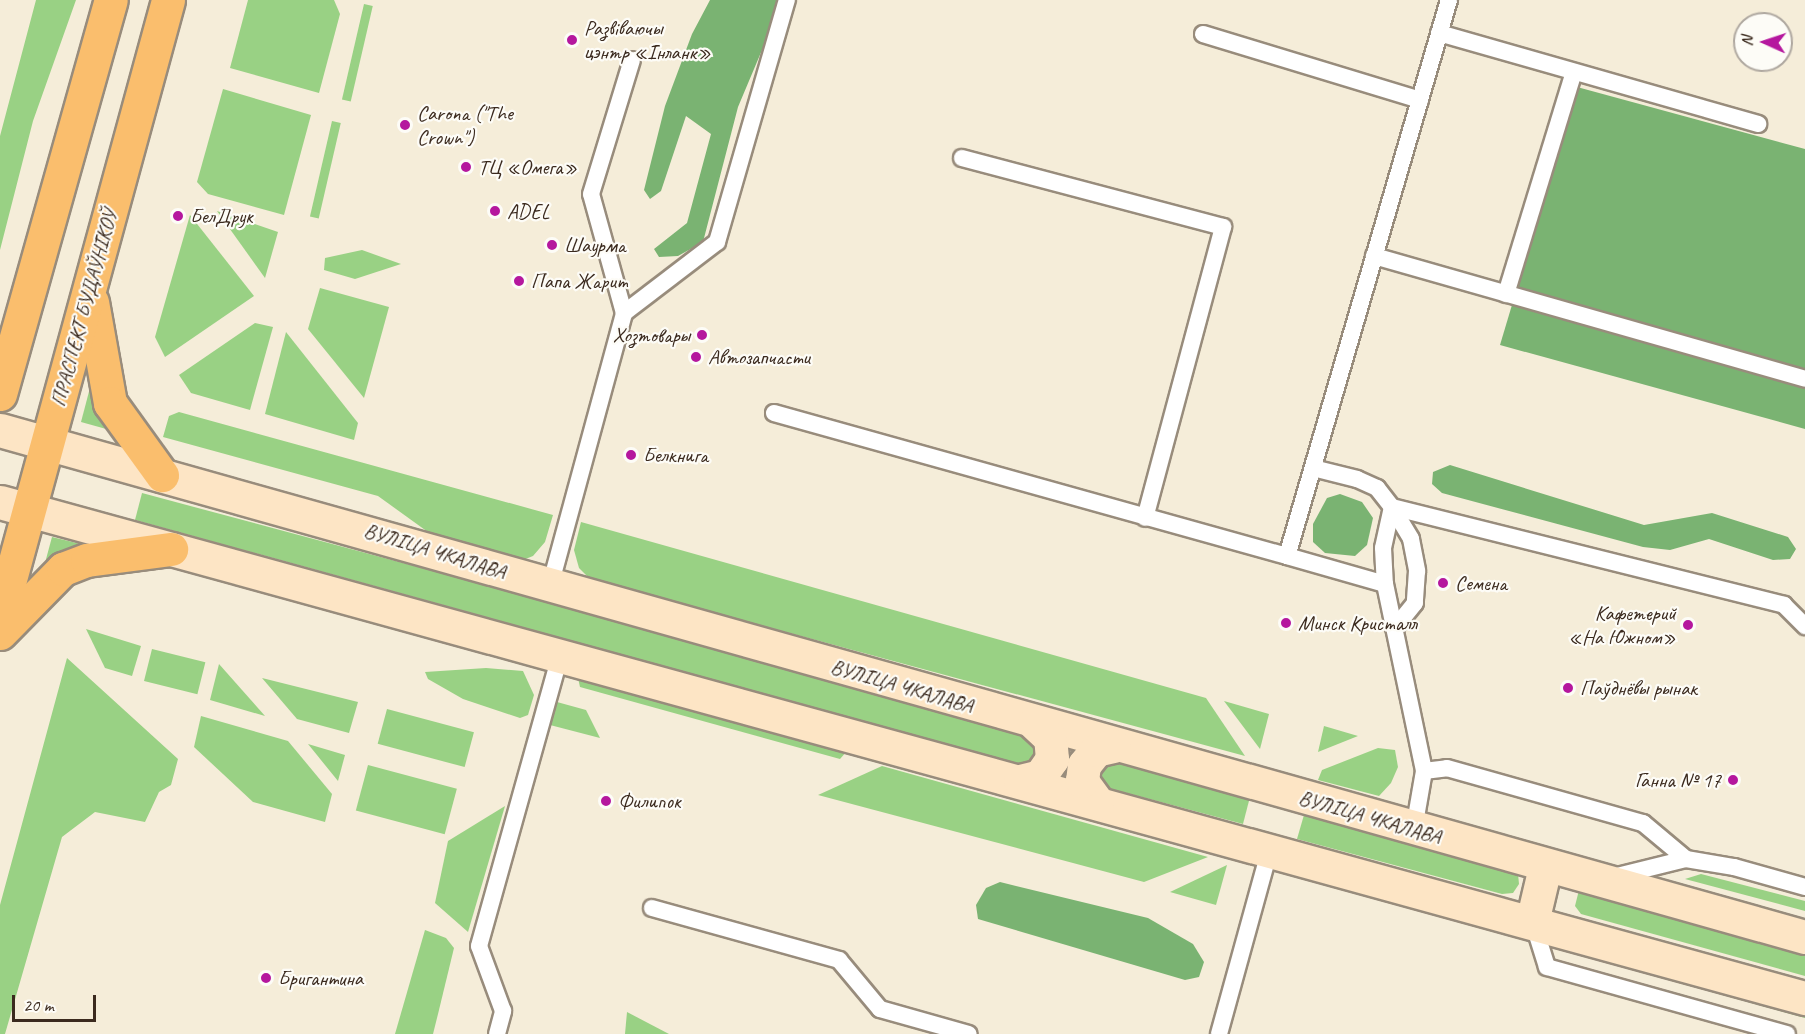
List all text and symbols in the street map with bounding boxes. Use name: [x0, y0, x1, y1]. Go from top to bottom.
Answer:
north arrow: [1733, 12, 1793, 72]
place label: Развіваючы цэнтр «Інланк»: [584, 15, 711, 65]
marker: Развіваючы цэнтр «Інланк»: [565, 33, 579, 47]
text: N: [1737, 36, 1757, 47]
place label: Carona ("The Crown"): [417, 100, 513, 150]
marker: Carona ("The Crown"): [398, 118, 412, 132]
place label: ТЦ «Омега»: [478, 154, 577, 180]
marker: ТЦ «Омега»: [459, 160, 473, 174]
place label: ADEL: [507, 198, 550, 224]
place label: БелДрук: [190, 203, 253, 229]
marker: ADEL: [488, 204, 502, 218]
street label: ПРАСПЕКТ БУДАЎНІКОЎ: [46, 207, 122, 409]
marker: БелДрук: [171, 209, 185, 223]
place label: Шаурма: [564, 232, 625, 258]
marker: Шаурма: [545, 238, 559, 252]
place label: Папа Жарит: [531, 268, 631, 294]
marker: Папа Жарит: [512, 274, 526, 288]
place label: Хозтовары: [613, 322, 690, 348]
marker: Хозтовары: [695, 328, 709, 342]
place label: Автозапчасти: [708, 344, 810, 370]
marker: Автозапчасти: [689, 350, 703, 364]
place label: Белкнига: [643, 442, 708, 468]
marker: Белкнига: [624, 448, 638, 462]
street label: ВУЛІЦА ЧКАЛАВА: [361, 517, 509, 585]
place label: Семена: [1455, 570, 1507, 596]
marker: Семена: [1436, 576, 1450, 590]
place label: Кафетерий «На Южном»: [1568, 600, 1676, 650]
place label: Минск Кристалл: [1298, 610, 1417, 636]
marker: Минск Кристалл: [1279, 616, 1293, 630]
marker: Кафетерий «На Южном»: [1681, 618, 1695, 632]
street label: ВУЛІЦА ЧКАЛАВА: [828, 654, 976, 718]
place label: Паўднёвы рынак: [1580, 675, 1697, 701]
marker: Паўднёвы рынак: [1561, 681, 1575, 695]
place label: Ганна № 17: [1635, 767, 1721, 793]
marker: Ганна № 17: [1726, 773, 1740, 787]
street label: ВУЛІЦА ЧКАЛАВА: [1296, 785, 1444, 849]
place label: Филипок: [618, 788, 681, 814]
marker: Филипок: [599, 794, 613, 808]
place label: Бригантина: [278, 965, 363, 991]
marker: Бригантина: [259, 971, 273, 985]
scale bar: [15, 983, 99, 1021]
text: 20 m: [23, 994, 54, 1016]

